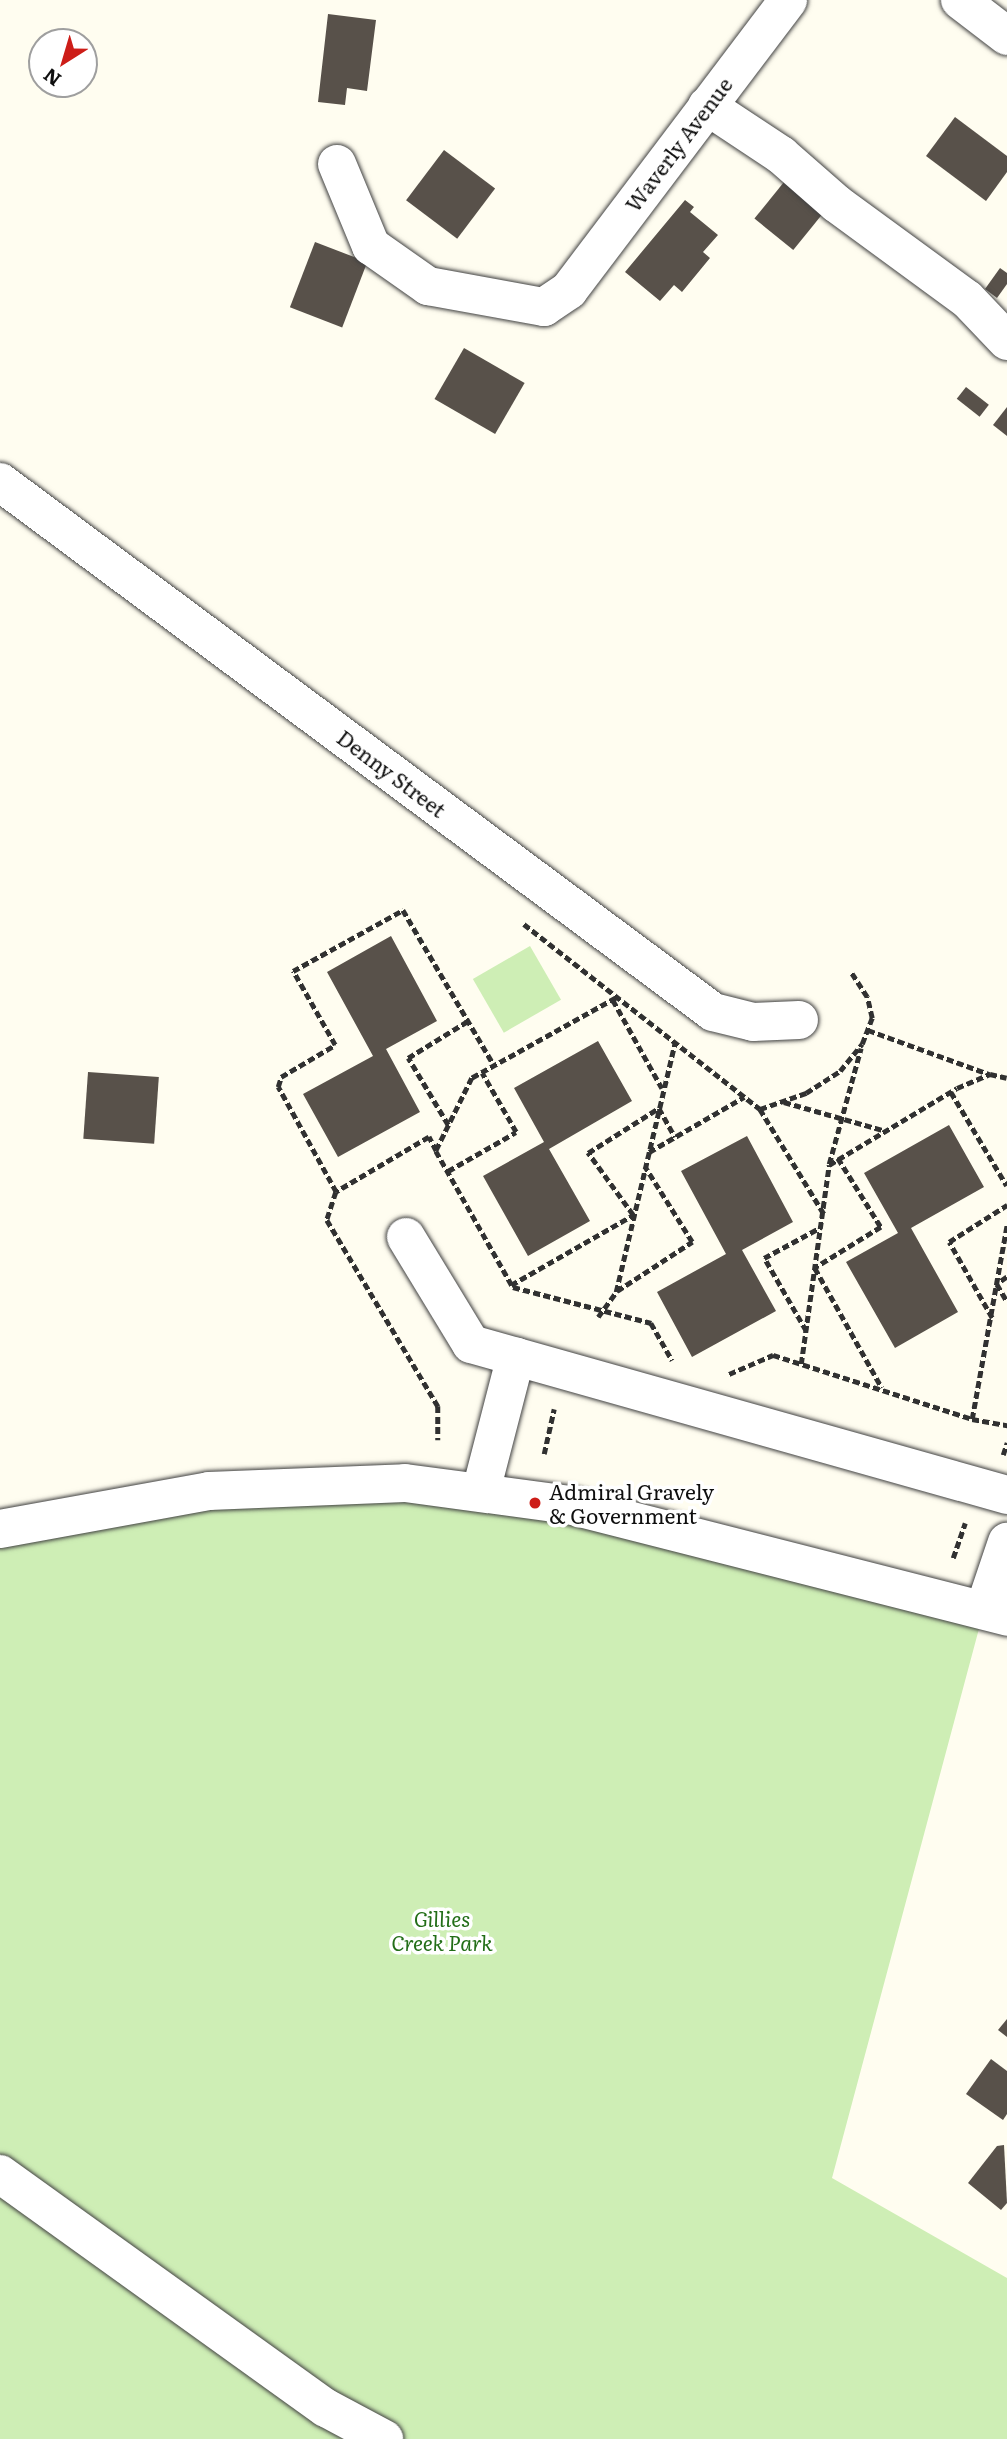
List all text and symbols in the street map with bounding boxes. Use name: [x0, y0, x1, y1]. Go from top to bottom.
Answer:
north arrow: [28, 28, 98, 98]
text: N: [37, 62, 66, 94]
street label: Waverly Avenue: [619, 72, 737, 216]
street label: Denny Street: [333, 724, 451, 822]
place label: Admiral Gravely & Government: [549, 1478, 714, 1528]
marker: Admiral Gravely & Government: [527, 1495, 543, 1511]
park label: Gillies Creek Park: [391, 1905, 493, 1955]

